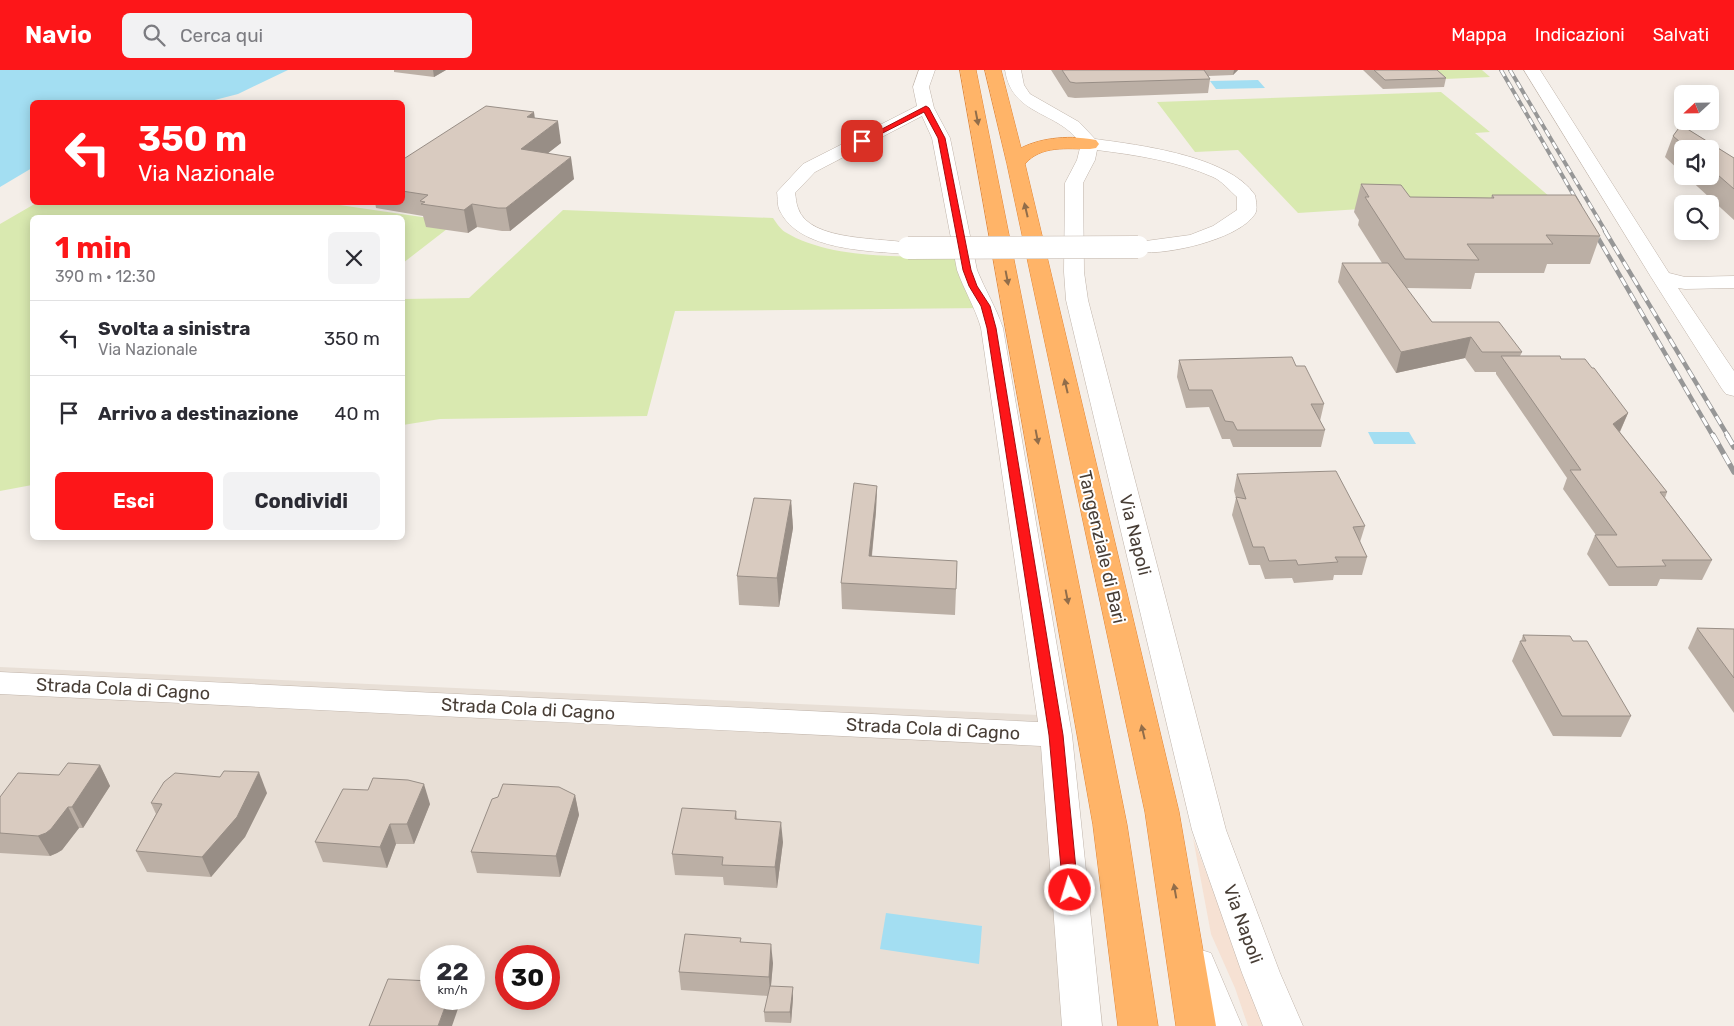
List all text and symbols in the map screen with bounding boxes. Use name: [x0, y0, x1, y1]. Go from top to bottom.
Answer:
search box: [122, 13, 472, 58]
text: Navio: [25, 21, 92, 49]
icon: search: [140, 21, 168, 49]
text: Cerca qui: [180, 24, 263, 47]
text: Mappa: [1451, 24, 1507, 46]
text: Indicazioni: [1535, 24, 1625, 46]
text: Salvati: [1653, 24, 1709, 46]
north arrow: [1674, 85, 1719, 130]
map controls: [1674, 85, 1719, 240]
one-way arrow: [974, 110, 982, 126]
text: 350 m: [138, 118, 247, 160]
icon: left: [55, 120, 120, 185]
pin: [841, 120, 883, 162]
icon: arrive: [848, 127, 876, 155]
button: sound: [1674, 140, 1719, 185]
text: Via Nazionale: [138, 160, 275, 187]
button: search: [1674, 195, 1719, 240]
one-way arrow: [1022, 203, 1030, 218]
text: 1 min: [55, 230, 132, 266]
button: close: [328, 232, 380, 284]
text: 390 m · 12:30: [55, 267, 156, 286]
one-way arrow: [1004, 270, 1012, 286]
text: Svolta a sinistra: [98, 317, 251, 340]
icon: left: [55, 324, 83, 352]
text: 350 m: [324, 327, 380, 350]
text: Via Nazionale: [98, 340, 198, 359]
one-way arrow: [1061, 377, 1069, 393]
icon: arrive: [55, 399, 83, 427]
text: Arrivo a destinazione: [98, 402, 299, 425]
text: 40 m: [335, 402, 380, 425]
one-way arrow: [1034, 430, 1042, 446]
street label: Tangenziale di Bari: [1074, 468, 1130, 626]
button: Esci: [55, 472, 213, 530]
button: Condividi: [223, 472, 380, 530]
street label: Via Napoli: [1114, 492, 1156, 578]
one-way arrow: [1064, 589, 1072, 605]
street label: Strada Cola di Cagno: [35, 673, 211, 705]
street label: Strada Cola di Cagno: [440, 693, 616, 725]
street label: Strada Cola di Cagno: [845, 713, 1021, 745]
one-way arrow: [1139, 724, 1147, 740]
position arrow: [1043, 863, 1095, 915]
street label: Via Napoli: [1219, 881, 1267, 967]
one-way arrow: [1171, 883, 1179, 899]
speed limit sign: 30: [495, 945, 560, 1010]
text: 22: [436, 957, 469, 986]
text: km/h: [438, 983, 467, 997]

